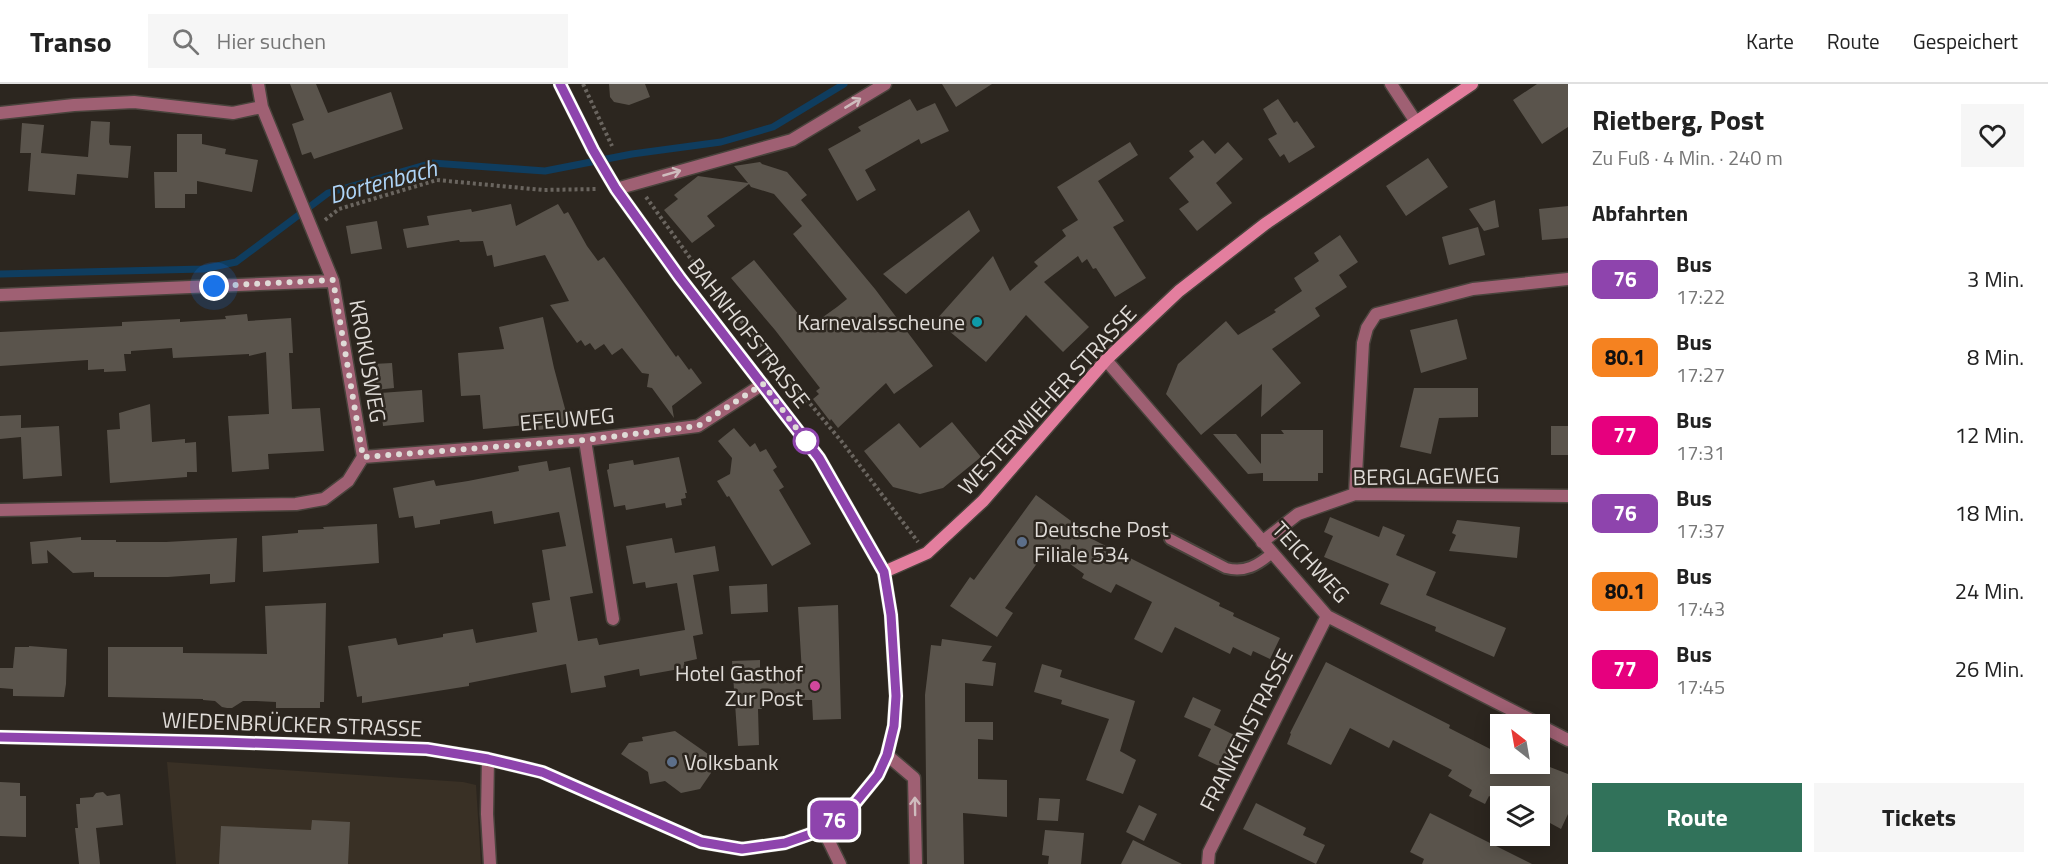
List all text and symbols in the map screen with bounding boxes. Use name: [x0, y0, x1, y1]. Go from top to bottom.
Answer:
search box: [148, 14, 568, 68]
text: Transo: [30, 20, 112, 63]
text: Hier suchen: [217, 24, 326, 58]
icon: search: [169, 25, 202, 58]
text: Karte: [1746, 25, 1794, 57]
text: Route: [1827, 25, 1880, 57]
text: Gespeichert: [1913, 25, 2018, 57]
one-way arrow: [844, 97, 861, 109]
text: Rietberg, Post: [1592, 98, 1764, 141]
button: heart: [1961, 104, 2024, 167]
text: Zu Fuß · 4 Min. · 240 m: [1592, 142, 1783, 173]
water label: Dortenbach: [325, 149, 442, 213]
one-way arrow: [663, 167, 682, 178]
text: Abfahrten: [1592, 196, 1688, 230]
text: Bus: [1676, 247, 1712, 281]
street label: BAHNHOFSTRASSE: [679, 251, 819, 415]
text: 3 Min.: [1967, 262, 2024, 296]
text: 76: [1613, 263, 1637, 295]
your location: [199, 271, 229, 301]
text: 17:22: [1676, 281, 1725, 312]
street label: KROKUSWEG: [340, 297, 396, 425]
street label: WESTERWIEHER STRASSE: [950, 297, 1144, 503]
place label: Karnevalsscheune: [797, 305, 965, 339]
marker: Karnevalsscheune: [970, 315, 984, 329]
text: Bus: [1676, 325, 1712, 359]
text: 8 Min.: [1967, 340, 2024, 374]
text: 80.1: [1605, 341, 1645, 373]
text: 17:27: [1676, 359, 1725, 390]
street label: EFEUWEG: [518, 398, 616, 440]
text: Bus: [1676, 403, 1712, 437]
text: 12 Min.: [1955, 418, 2024, 452]
text: 77: [1613, 419, 1637, 451]
unlabelled marker: [793, 428, 819, 454]
text: 17:31: [1676, 437, 1725, 468]
street label: BERGLAGEWEG: [1352, 458, 1500, 494]
text: Bus: [1676, 481, 1712, 515]
text: 18 Min.: [1955, 496, 2024, 530]
text: 76: [1613, 497, 1637, 529]
place label: Deutsche Post Filiale 534: [1034, 512, 1169, 571]
street label: TEICHWEG: [1264, 513, 1358, 611]
text: 17:37: [1676, 515, 1725, 546]
marker: Deutsche Post Filiale 534: [1015, 535, 1029, 549]
text: Bus: [1676, 559, 1712, 593]
text: 24 Min.: [1955, 574, 2024, 608]
text: 80.1: [1605, 575, 1645, 607]
text: 17:43: [1676, 593, 1725, 624]
text: Bus: [1676, 637, 1712, 671]
street label: FRANKENSTRASSE: [1190, 643, 1302, 817]
text: 26 Min.: [1955, 652, 2024, 686]
text: 77: [1613, 653, 1637, 685]
place label: Hotel Gasthof Zur Post: [675, 656, 804, 715]
text: 17:45: [1676, 671, 1725, 702]
marker: Hotel Gasthof Zur Post: [808, 679, 822, 693]
street label: WIEDENBRÜCKER STRASSE: [161, 702, 423, 746]
north arrow: [1490, 714, 1550, 774]
map controls: [1490, 714, 1550, 846]
place label: Volksbank: [684, 745, 779, 779]
marker: Volksbank: [665, 755, 679, 769]
button: Route: [1592, 783, 1802, 852]
button: Tickets: [1814, 783, 2024, 852]
button: layers: [1490, 786, 1550, 846]
one-way arrow: [909, 796, 921, 816]
line badge: 76: [807, 800, 861, 840]
text: 76: [822, 804, 846, 836]

